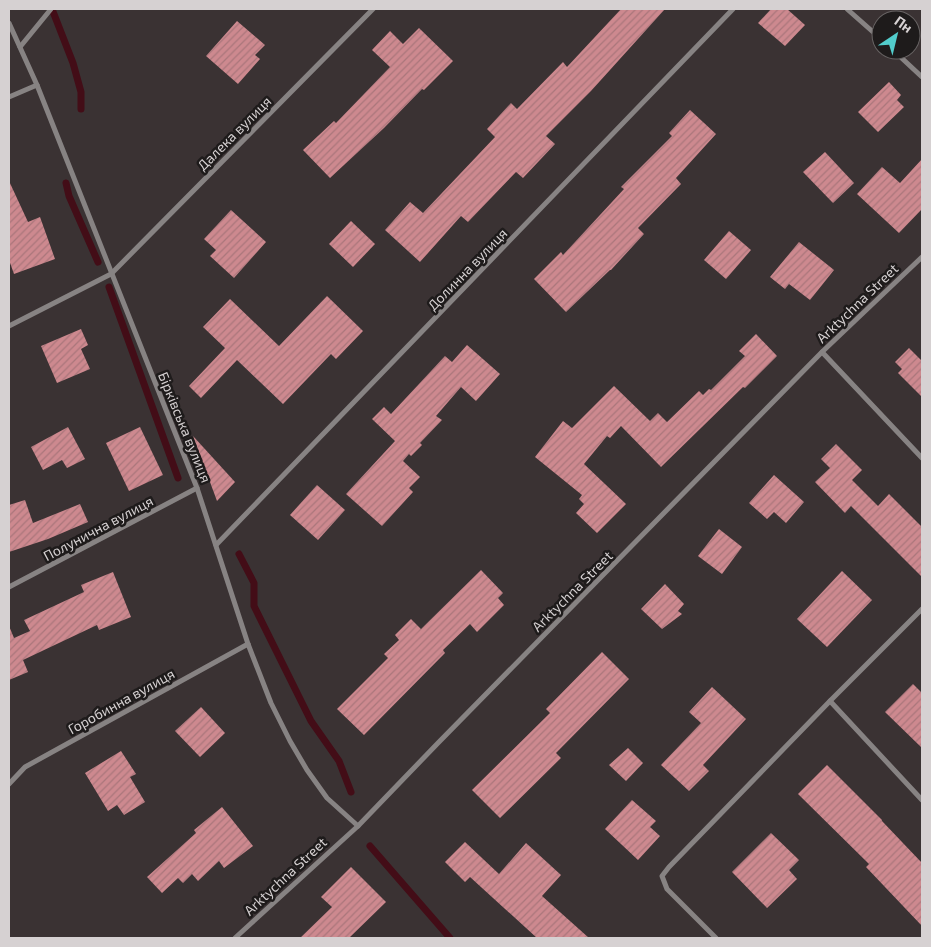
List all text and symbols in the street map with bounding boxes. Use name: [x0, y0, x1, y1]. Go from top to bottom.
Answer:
north arrow: [871, 10, 921, 60]
text: Пн: [891, 12, 916, 36]
street label: Далека вулиця: [193, 92, 275, 174]
street label: Долинна вулиця: [424, 224, 510, 314]
street label: Arktychna Street: [813, 260, 901, 346]
street label: Бірківська вулиця: [155, 369, 215, 485]
street label: Полунична вулиця: [40, 492, 156, 564]
street label: Arktychna Street: [528, 547, 616, 635]
street label: Горобинна вулиця: [65, 665, 177, 737]
street label: Arktychna Street: [240, 833, 330, 919]

